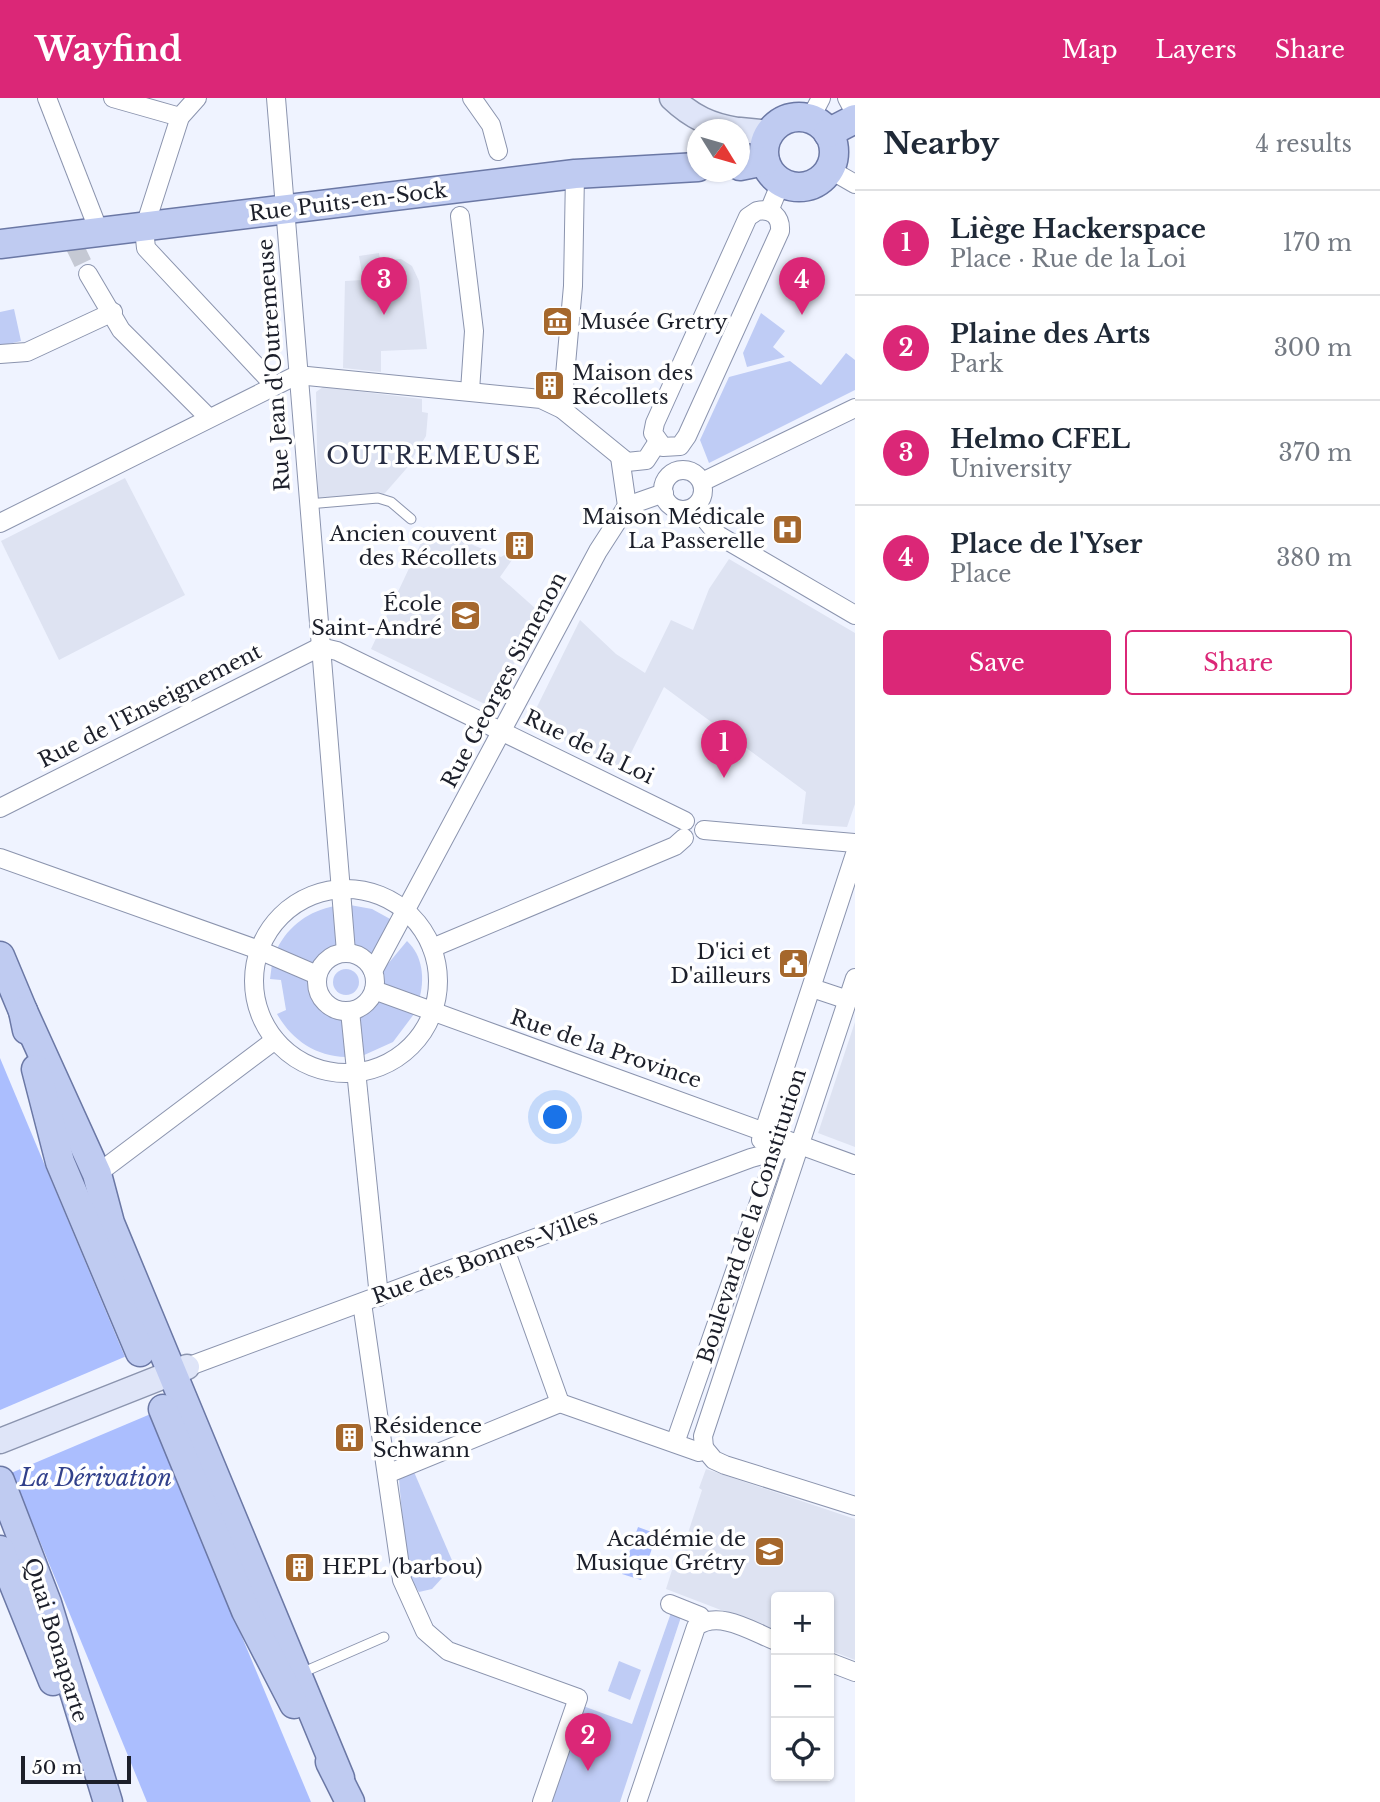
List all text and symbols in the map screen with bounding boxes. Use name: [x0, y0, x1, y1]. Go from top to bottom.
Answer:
text: Wayfind: [35, 29, 182, 70]
text: Map: [1062, 35, 1118, 64]
text: Layers: [1156, 35, 1237, 64]
text: Share: [1275, 35, 1345, 64]
north arrow: [687, 119, 750, 182]
text: Nearby: [883, 125, 999, 162]
text: 4 results: [1256, 130, 1352, 158]
street label: Rue Puits-en-Sock: [248, 177, 449, 227]
text: Liège Hackerspace: [950, 213, 1206, 245]
text: 1: [901, 229, 911, 257]
text: 170 m: [1282, 229, 1352, 257]
street label: Rue Jean d'Outremeuse: [252, 238, 296, 492]
text: Place · Rue de la Loi: [950, 245, 1186, 273]
pin: 3: [361, 257, 407, 315]
pin: 4: [779, 257, 825, 315]
museum icon: Musée Gretry: [540, 305, 574, 339]
place label: Musée Gretry: [580, 309, 728, 335]
text: Plaine des Arts: [950, 318, 1151, 350]
text: 2: [899, 334, 913, 362]
text: 300 m: [1274, 334, 1352, 362]
text: Park: [950, 350, 1003, 378]
place label: Maison des Récollets: [572, 360, 693, 410]
building icon: Maison des Récollets: [532, 368, 566, 402]
text: Helmo CFEL: [950, 423, 1130, 455]
text: 3: [899, 439, 913, 467]
text: 370 m: [1279, 439, 1352, 467]
district label: OUTREMEUSE: [326, 441, 542, 470]
text: University: [950, 455, 1072, 483]
place label: Maison Médicale La Passerelle: [582, 504, 765, 554]
hospital icon: Maison Médicale La Passerelle: [771, 512, 805, 546]
place label: Ancien couvent des Récollets: [329, 521, 497, 571]
text: Place de l'Yser: [950, 528, 1143, 560]
building icon: Ancien couvent des Récollets: [503, 529, 537, 563]
text: 4: [898, 544, 914, 572]
text: 380 m: [1276, 544, 1352, 572]
text: Place: [950, 560, 1012, 588]
street label: Rue Georges Simenon: [436, 568, 572, 792]
place label: École Saint-André: [311, 591, 442, 641]
school or university icon: École Saint-André: [448, 599, 482, 633]
button: Save: [883, 630, 1111, 695]
button: Share: [1125, 630, 1352, 695]
street label: Rue de l'Enseignement: [34, 638, 266, 774]
street label: Rue de la Loi: [520, 704, 658, 790]
pin: 1: [701, 720, 747, 778]
place label: D'ici et D'ailleurs: [670, 939, 771, 989]
public building icon: D'ici et D'ailleurs: [777, 947, 811, 981]
street label: Rue de la Province: [507, 1004, 705, 1094]
street label: Boulevard de la Constitution: [692, 1065, 812, 1367]
your location: [538, 1100, 572, 1134]
street label: Rue des Bonnes-Villes: [369, 1204, 601, 1310]
place label: Résidence Schwann: [373, 1413, 482, 1463]
building icon: Résidence Schwann: [333, 1421, 367, 1455]
water label: La Dérivation: [19, 1464, 172, 1492]
place label: Académie de Musique Grétry: [575, 1526, 747, 1576]
school or university icon: Académie de Musique Grétry: [752, 1534, 786, 1568]
building icon: HEPL (barbou): [282, 1550, 316, 1584]
place label: HEPL (barbou): [322, 1554, 482, 1580]
street label: Quai Bonaparte: [19, 1555, 93, 1725]
map controls: [771, 1592, 834, 1781]
button: +: [771, 1592, 834, 1655]
button: −: [771, 1655, 834, 1718]
pin: 2: [565, 1713, 611, 1771]
button: locate: [771, 1718, 834, 1781]
scale bar: [21, 1753, 131, 1785]
text: 50 m: [32, 1756, 82, 1779]

